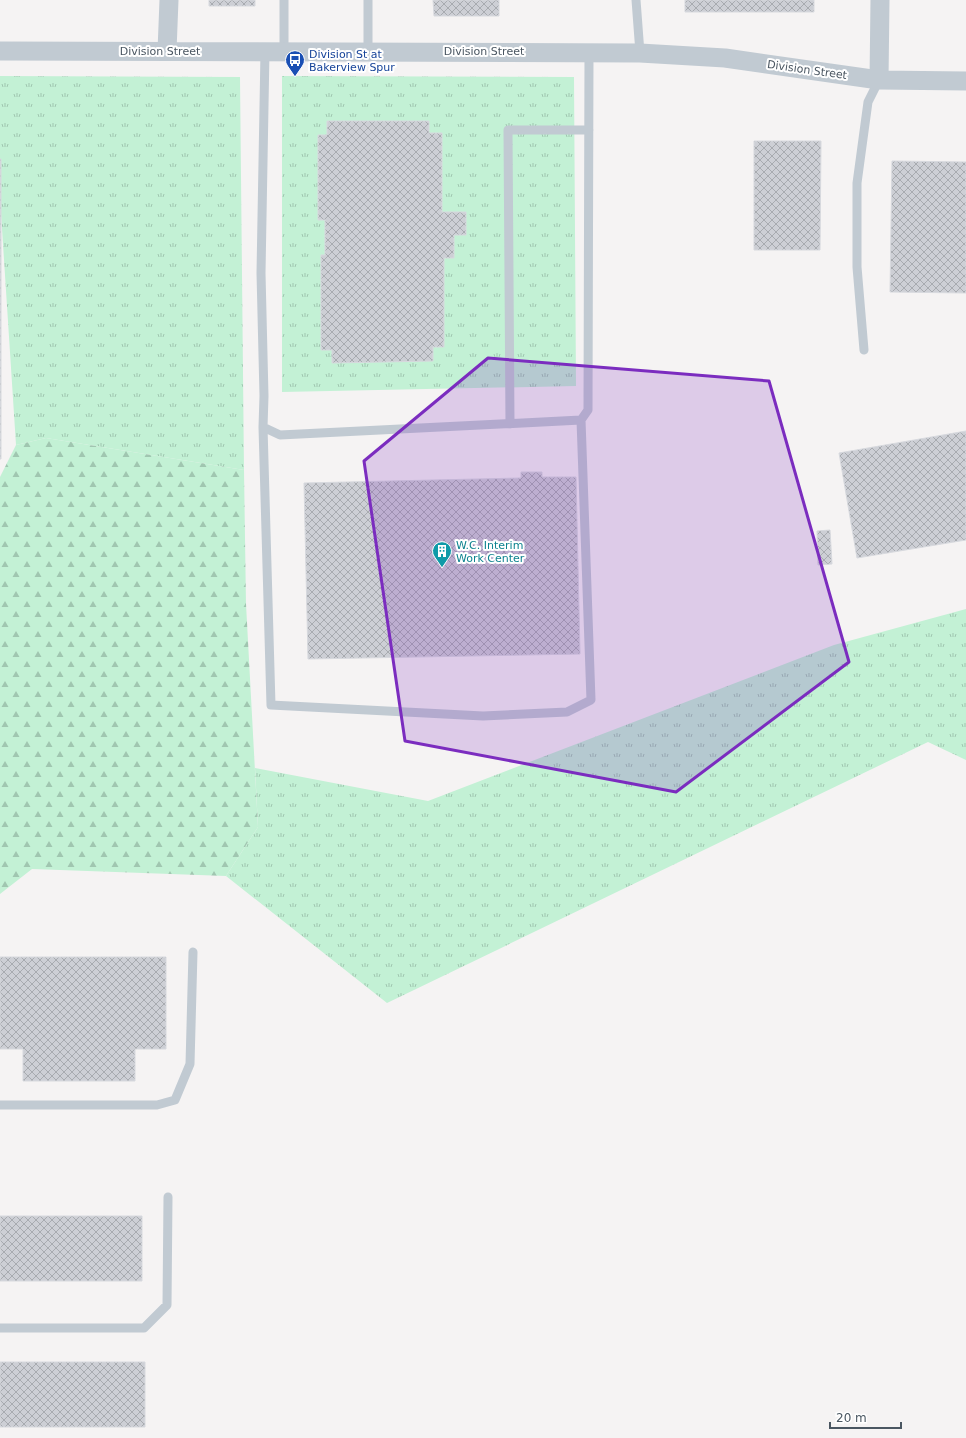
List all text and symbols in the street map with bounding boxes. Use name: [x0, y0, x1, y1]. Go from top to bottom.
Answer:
street label: Division Street: [120, 45, 201, 58]
street label: Division Street: [444, 45, 525, 58]
place label: Division St at Bakerview Spur: [309, 48, 395, 74]
bus stop icon: Division St at Bakerview Spur: [284, 49, 306, 77]
street label: Division Street: [766, 58, 848, 82]
place label: W.C. Interim Work Center: [456, 539, 525, 565]
building icon: W.C. Interim Work Center: [431, 540, 453, 568]
scale bar: [830, 1404, 901, 1430]
text: 20 m: [836, 1411, 867, 1425]

